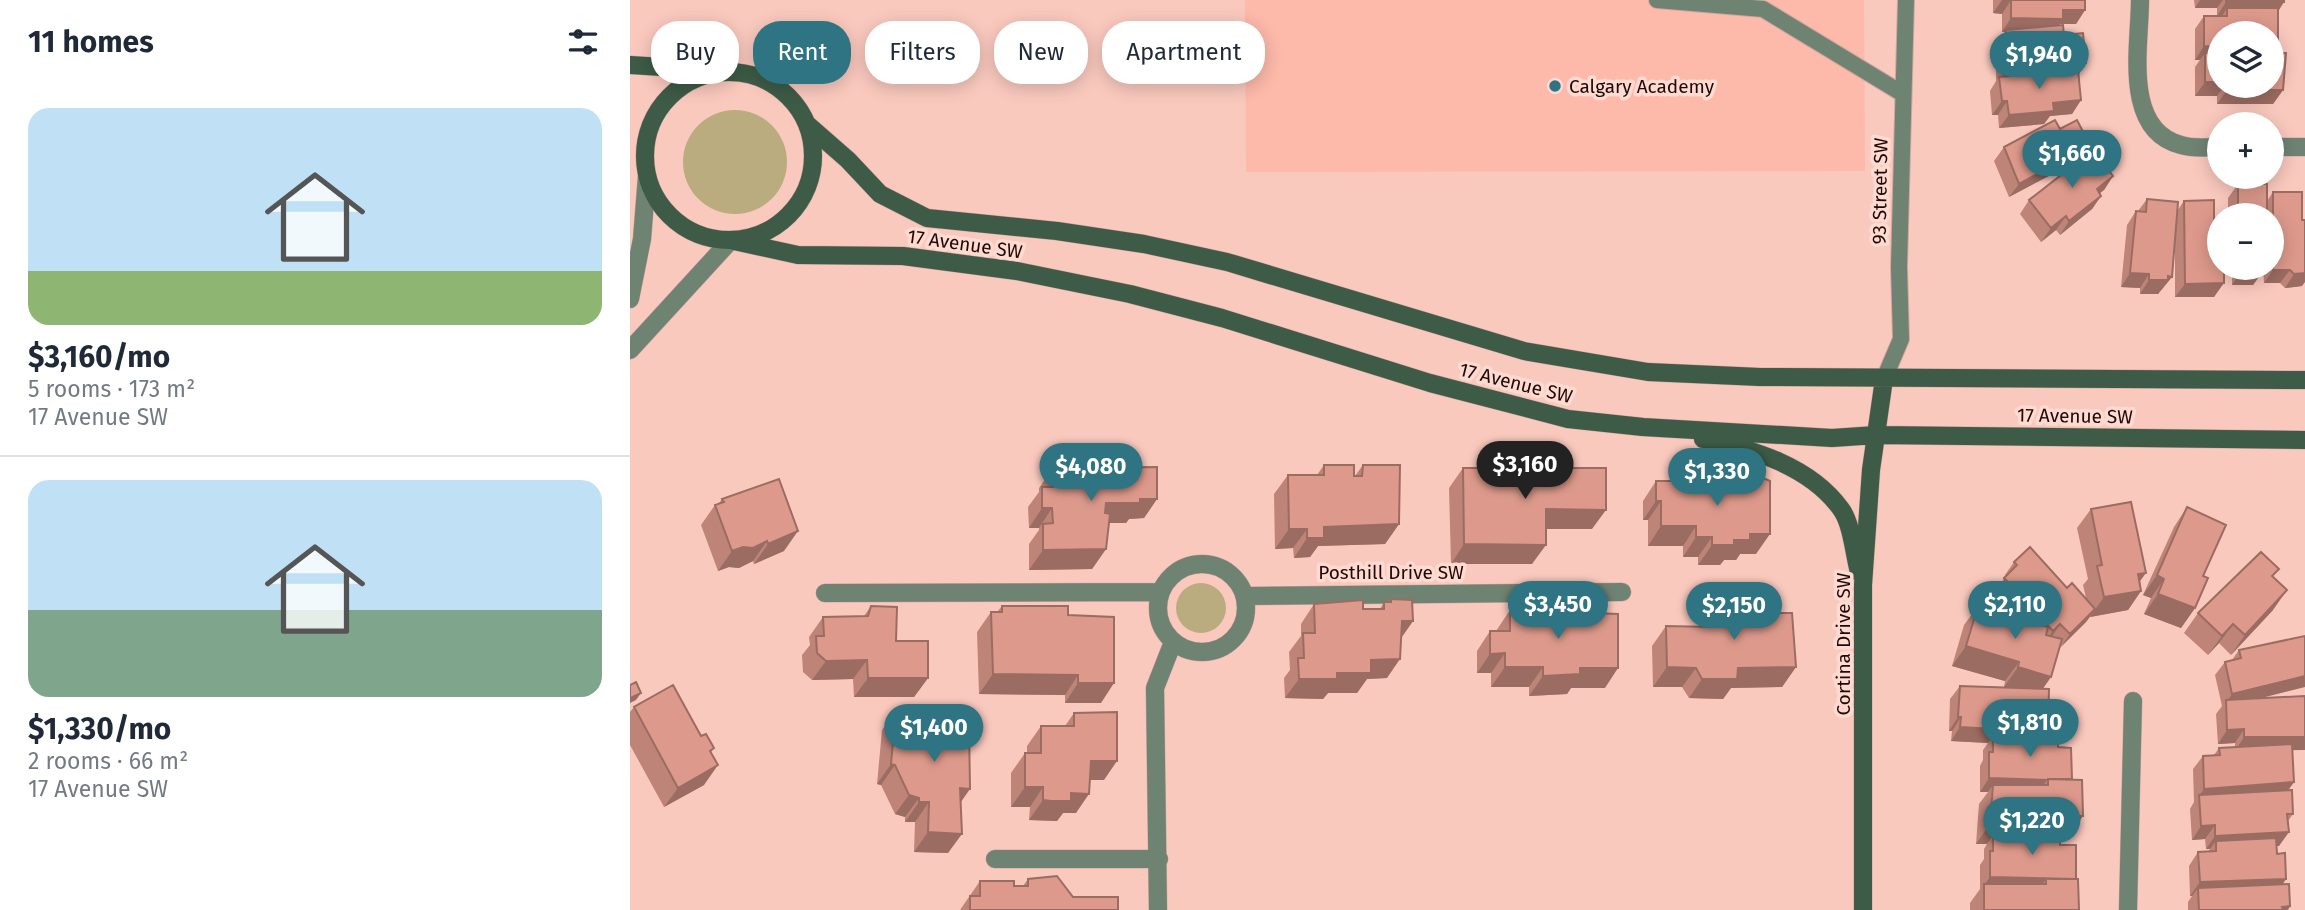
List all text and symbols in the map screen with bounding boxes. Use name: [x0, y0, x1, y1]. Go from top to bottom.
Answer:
chip: Buy: [651, 21, 739, 84]
chip: Rent: [753, 21, 851, 84]
chip: Filters: [865, 21, 980, 84]
chip: New: [994, 21, 1088, 84]
chip: Apartment: [1102, 21, 1265, 84]
map controls: [2207, 21, 2284, 280]
button: layers: [2207, 21, 2284, 98]
icon: filters: [564, 23, 602, 61]
text: 11 homes: [28, 24, 154, 60]
pin: $1,940: [1982, 32, 2096, 91]
text: $1,940: [2006, 40, 2072, 68]
place label: Calgary Academy: [1569, 75, 1715, 98]
marker: Calgary Academy: [1547, 78, 1563, 94]
button: +: [2207, 112, 2284, 189]
pin: $1,660: [2015, 130, 2129, 190]
street label: 93 Street SW: [1868, 137, 1892, 244]
text: $1,660: [2038, 139, 2106, 167]
icon: home: [252, 154, 378, 280]
button: −: [2207, 203, 2284, 280]
street label: 17 Avenue SW: [906, 225, 1024, 263]
text: $3,160/mo: [28, 339, 170, 375]
street label: 17 Avenue SW: [1457, 358, 1575, 408]
text: 5 rooms · 173 m²: [28, 375, 195, 403]
text: 17 Avenue SW: [28, 403, 168, 431]
street label: 17 Avenue SW: [2017, 403, 2133, 429]
pin: $3,160: [1468, 442, 1582, 501]
pin: $4,080: [1034, 444, 1148, 503]
pin: $1,330: [1660, 448, 1774, 508]
text: $3,160: [1493, 450, 1557, 478]
text: $4,080: [1055, 452, 1127, 480]
text: $1,330: [1684, 457, 1750, 485]
icon: home: [252, 526, 378, 652]
street label: Posthill Drive SW: [1318, 561, 1464, 584]
street label: Cortina Drive SW: [1832, 572, 1855, 715]
pin: $3,450: [1501, 582, 1615, 641]
pin: $2,150: [1677, 582, 1791, 642]
pin: $2,110: [1958, 582, 2072, 641]
text: $3,450: [1524, 590, 1592, 618]
text: $2,110: [1984, 590, 2046, 618]
text: $2,150: [1702, 591, 1766, 619]
pin: $1,810: [1973, 700, 2087, 759]
pin: $1,400: [877, 704, 991, 764]
text: $1,810: [1998, 708, 2062, 736]
text: $1,330/mo: [28, 711, 171, 747]
text: $1,400: [900, 713, 968, 741]
text: 2 rooms · 66 m²: [28, 747, 188, 775]
text: 17 Avenue SW: [28, 775, 168, 803]
pin: $1,220: [1975, 798, 2089, 857]
text: $1,220: [1999, 806, 2065, 834]

